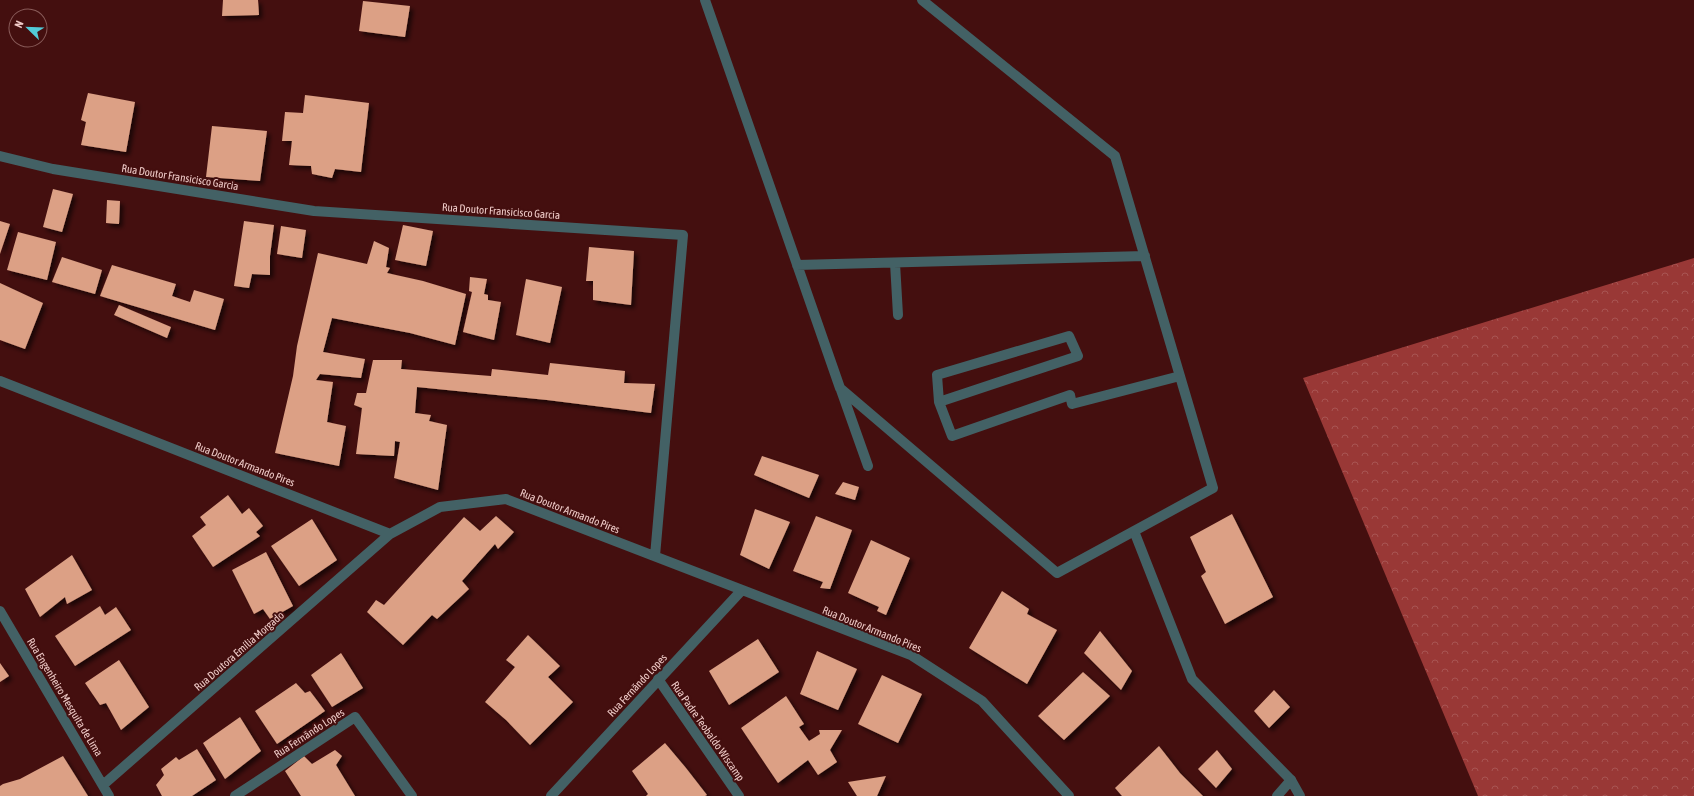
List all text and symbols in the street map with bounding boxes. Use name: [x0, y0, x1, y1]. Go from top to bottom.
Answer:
north arrow: [8, 8, 48, 48]
text: N: [12, 19, 26, 29]
street label: Rua Doutor Fransicisco Garcia: [121, 162, 239, 192]
street label: Rua Doutor Fransicisco Garcia: [442, 201, 560, 221]
street label: Rua Doutor Armando Pires: [193, 439, 297, 489]
street label: Rua Doutor Armando Pires: [518, 486, 622, 536]
street label: Rua Doutor Armando Pires: [821, 604, 923, 654]
street label: Rua Doutora Emília Morgado: [192, 609, 286, 693]
street label: Rua Engenheiro Mesquita de Lima: [25, 636, 105, 758]
street label: Rua Fernãndo Lopes: [605, 651, 669, 719]
street label: Rua Padre Teobaldo Wiscamp: [669, 679, 747, 783]
street label: Rua Fernãndo Lopes: [272, 706, 346, 760]

